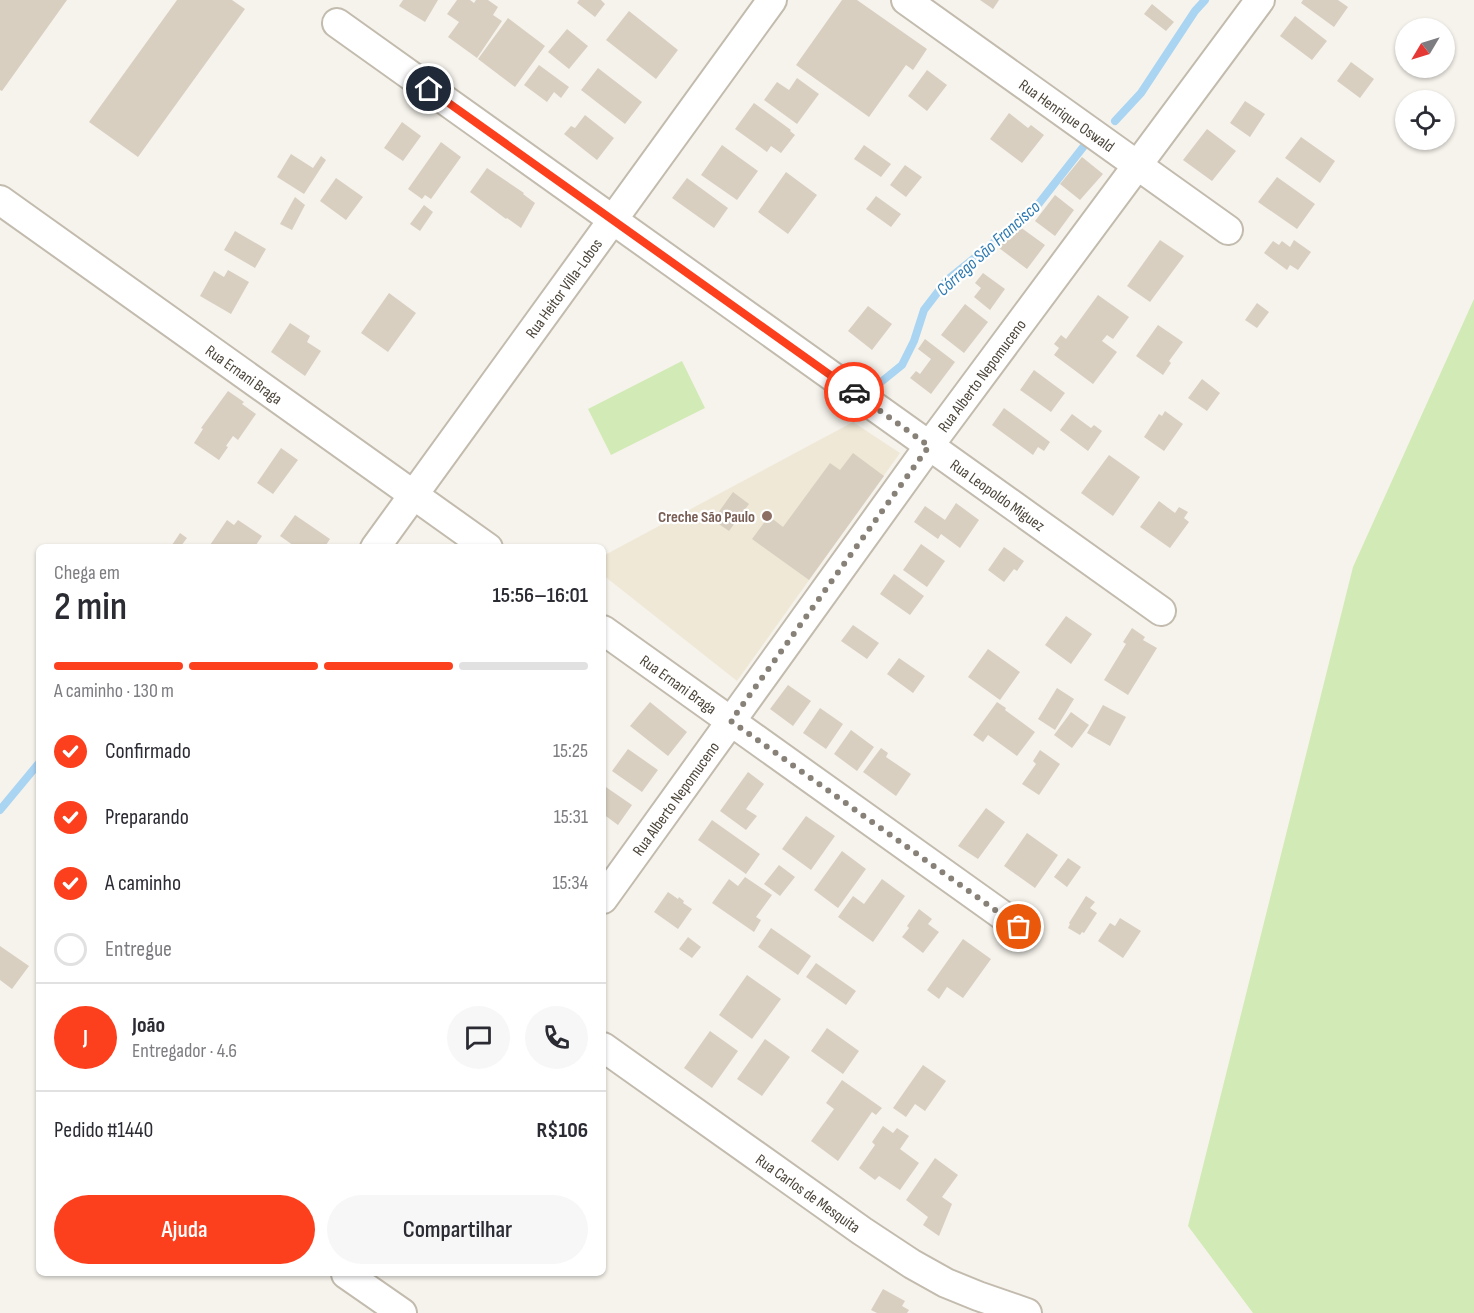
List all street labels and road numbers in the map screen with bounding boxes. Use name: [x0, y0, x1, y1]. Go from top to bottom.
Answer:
street label: Rua Henrique Oswald: [1015, 76, 1118, 157]
street label: Rua Heitor Villa-Lobos: [522, 235, 607, 343]
street label: Rua Alberto Nepomuceno: [934, 316, 1031, 437]
street label: Rua Ernani Braga: [201, 342, 285, 409]
street label: Rua Leopoldo Miguez: [946, 456, 1048, 536]
street label: Rua Ernani Braga: [636, 652, 720, 719]
street label: Rua Alberto Nepomuceno: [629, 739, 724, 860]
street label: Rua Carlos de Mesquita: [752, 1151, 863, 1238]

